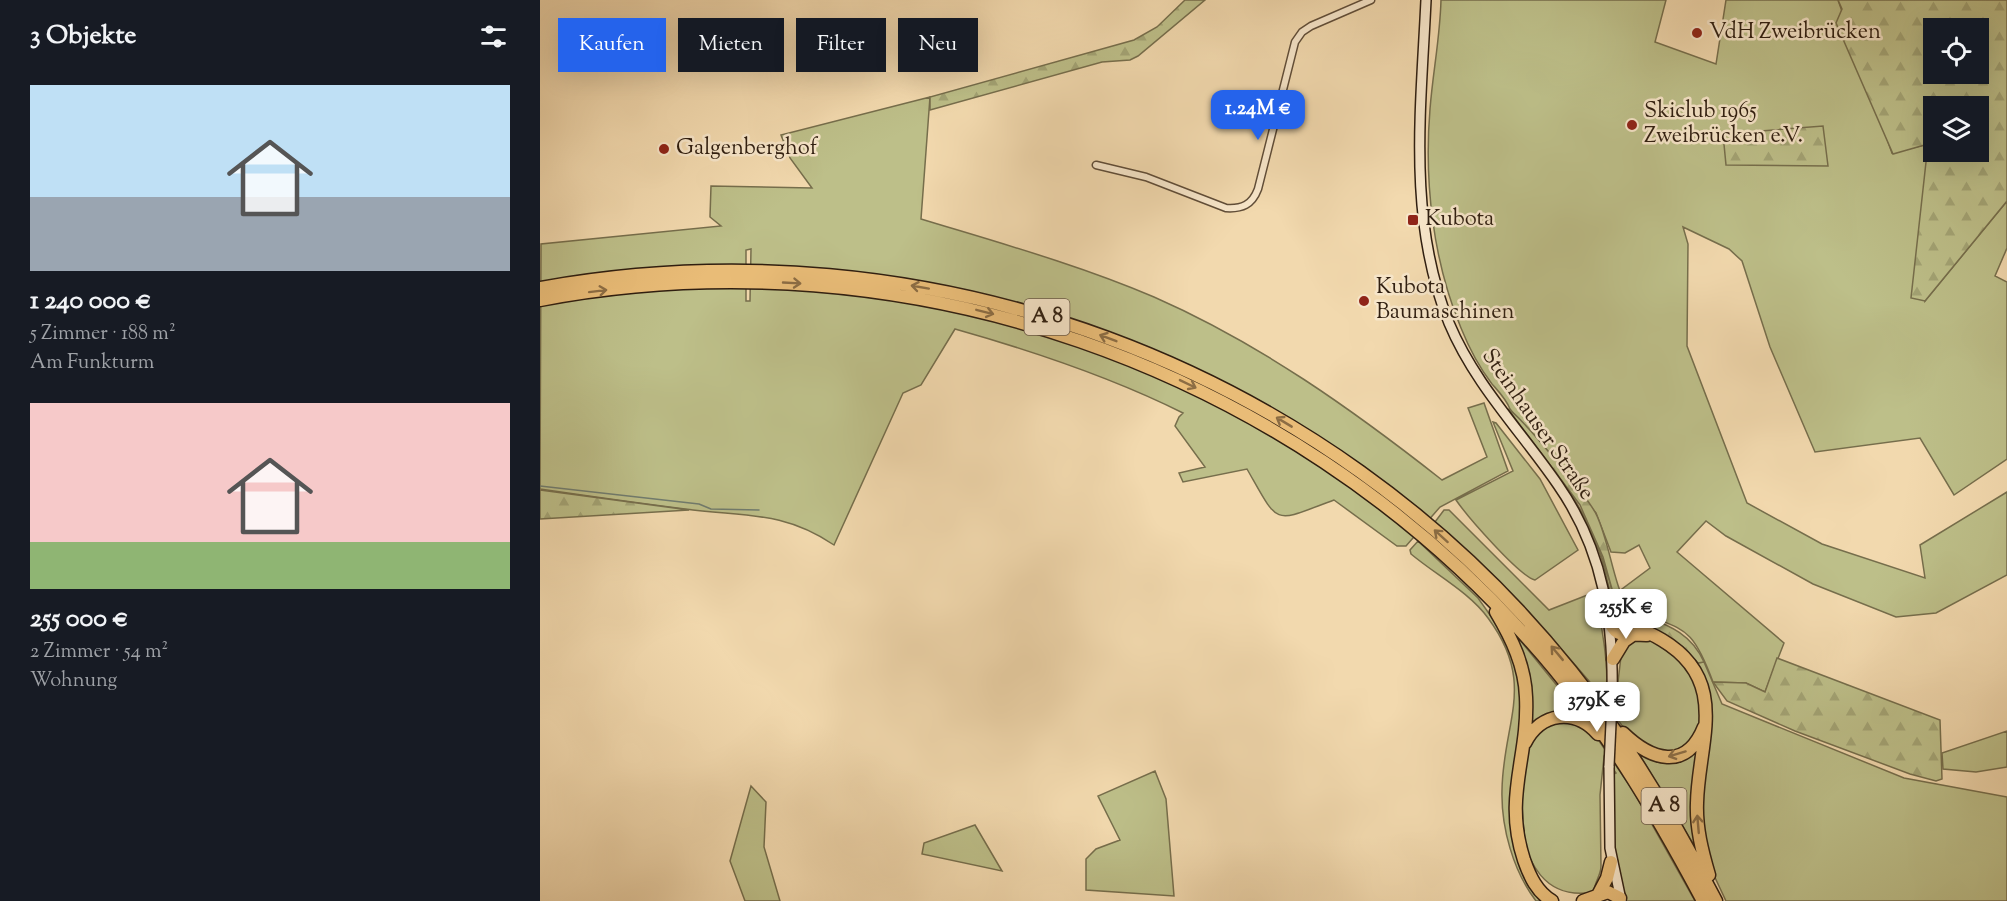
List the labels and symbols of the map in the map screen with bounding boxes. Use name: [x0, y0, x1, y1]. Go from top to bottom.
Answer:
place label: VdH Zweibrücken: [1709, 17, 1881, 49]
marker: VdH Zweibrücken: [1690, 26, 1704, 40]
pin: 1.24M €: [1203, 90, 1313, 141]
place label: Skiclub 1965 Zweibrücken e.V.: [1644, 96, 1803, 153]
marker: Skiclub 1965 Zweibrücken e.V.: [1625, 118, 1639, 132]
place label: Galgenberghof: [676, 133, 819, 165]
marker: Galgenberghof: [657, 142, 671, 156]
place label: Kubota: [1425, 204, 1494, 236]
marker: Kubota: [1406, 213, 1420, 227]
place label: Kubota Baumaschinen: [1376, 272, 1514, 329]
one-way arrow: [782, 278, 802, 289]
one-way arrow: [911, 281, 931, 292]
one-way arrow: [587, 285, 607, 296]
marker: Kubota Baumaschinen: [1357, 294, 1371, 308]
road number: A 8: [1024, 299, 1070, 335]
one-way arrow: [975, 306, 994, 318]
one-way arrow: [1099, 332, 1118, 343]
street label: Steinhauser Straße: [1473, 343, 1601, 507]
one-way arrow: [1179, 378, 1197, 390]
one-way arrow: [1276, 415, 1293, 427]
one-way arrow: [1434, 529, 1449, 543]
pin: 255K €: [1577, 589, 1675, 640]
one-way arrow: [1550, 645, 1563, 661]
pin: 379K €: [1548, 682, 1646, 733]
one-way arrow: [1668, 749, 1687, 760]
road number: A 8: [1642, 788, 1686, 824]
one-way arrow: [1692, 814, 1703, 834]

